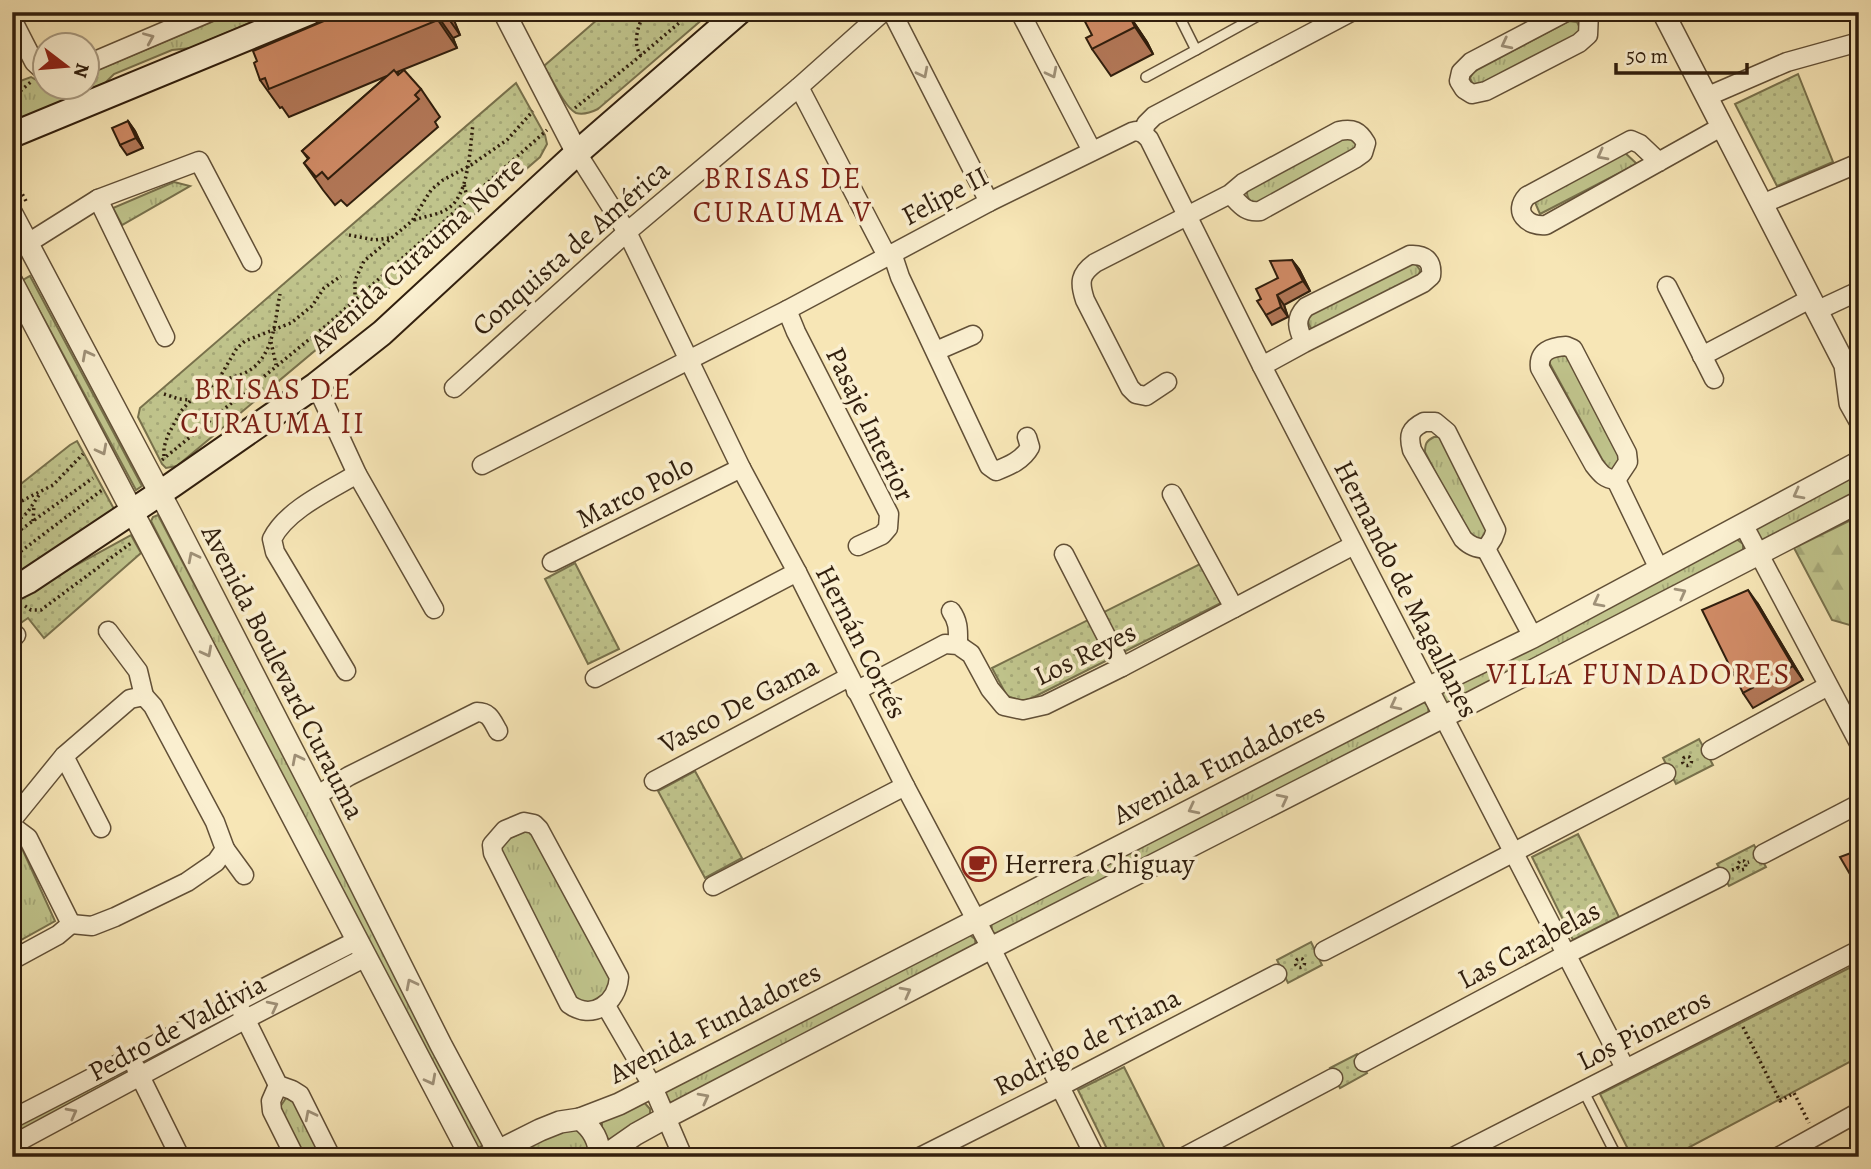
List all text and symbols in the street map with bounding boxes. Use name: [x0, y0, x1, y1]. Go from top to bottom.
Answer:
north arrow: [32, 32, 102, 102]
one-way arrow: [142, 32, 154, 46]
scale bar: [1616, 32, 1747, 76]
one-way arrow: [1500, 35, 1513, 49]
text: 50 m: [1626, 42, 1668, 70]
text: N: [67, 60, 96, 81]
one-way arrow: [914, 66, 928, 78]
one-way arrow: [1043, 66, 1057, 78]
one-way arrow: [1597, 147, 1610, 160]
street label: Avenida Curauma Norte: [301, 148, 532, 362]
street label: Conquista de América: [464, 151, 678, 345]
street label: Felipe II: [895, 157, 995, 235]
district label: BRISAS DE CURAUMA V: [693, 158, 873, 232]
street label: Pasaje Interior: [816, 340, 924, 508]
one-way arrow: [82, 350, 96, 362]
district label: BRISAS DE CURAUMA II: [180, 369, 366, 443]
one-way arrow: [93, 443, 107, 455]
street label: Marco Polo: [570, 446, 700, 538]
street label: Hernando de Magallanes: [1325, 454, 1487, 724]
one-way arrow: [1793, 486, 1806, 500]
street label: Avenida Boulevard Curauma: [192, 517, 374, 826]
one-way arrow: [187, 552, 201, 564]
street label: Hernán Cortés: [806, 559, 916, 725]
one-way arrow: [1673, 588, 1686, 602]
one-way arrow: [1593, 593, 1605, 607]
street label: Los Reyes: [1027, 613, 1143, 695]
one-way arrow: [199, 645, 213, 657]
street label: Vasco De Gama: [652, 647, 825, 763]
district label: VILLA FUNDADORES: [1486, 654, 1791, 694]
street label: Avenida Fundadores: [1106, 694, 1332, 834]
one-way arrow: [1390, 697, 1402, 711]
one-way arrow: [292, 754, 306, 766]
one-way arrow: [1276, 794, 1288, 808]
one-way arrow: [1188, 801, 1200, 815]
cafe icon: Herrera Chiguay: [960, 845, 998, 883]
place label: Herrera Chiguay: [1004, 845, 1195, 883]
street label: Las Carabelas: [1451, 892, 1607, 998]
street label: Avenida Fundadores: [602, 953, 828, 1093]
street label: Pedro de Valdivia: [82, 965, 272, 1091]
one-way arrow: [405, 979, 419, 991]
street label: Rodrigo de Triana: [987, 979, 1187, 1105]
street label: Los Pioneros: [1571, 980, 1717, 1080]
one-way arrow: [899, 987, 911, 1001]
one-way arrow: [266, 1000, 278, 1014]
one-way arrow: [422, 1073, 436, 1085]
one-way arrow: [697, 1092, 709, 1106]
one-way arrow: [65, 1108, 78, 1121]
one-way arrow: [304, 1110, 318, 1122]

